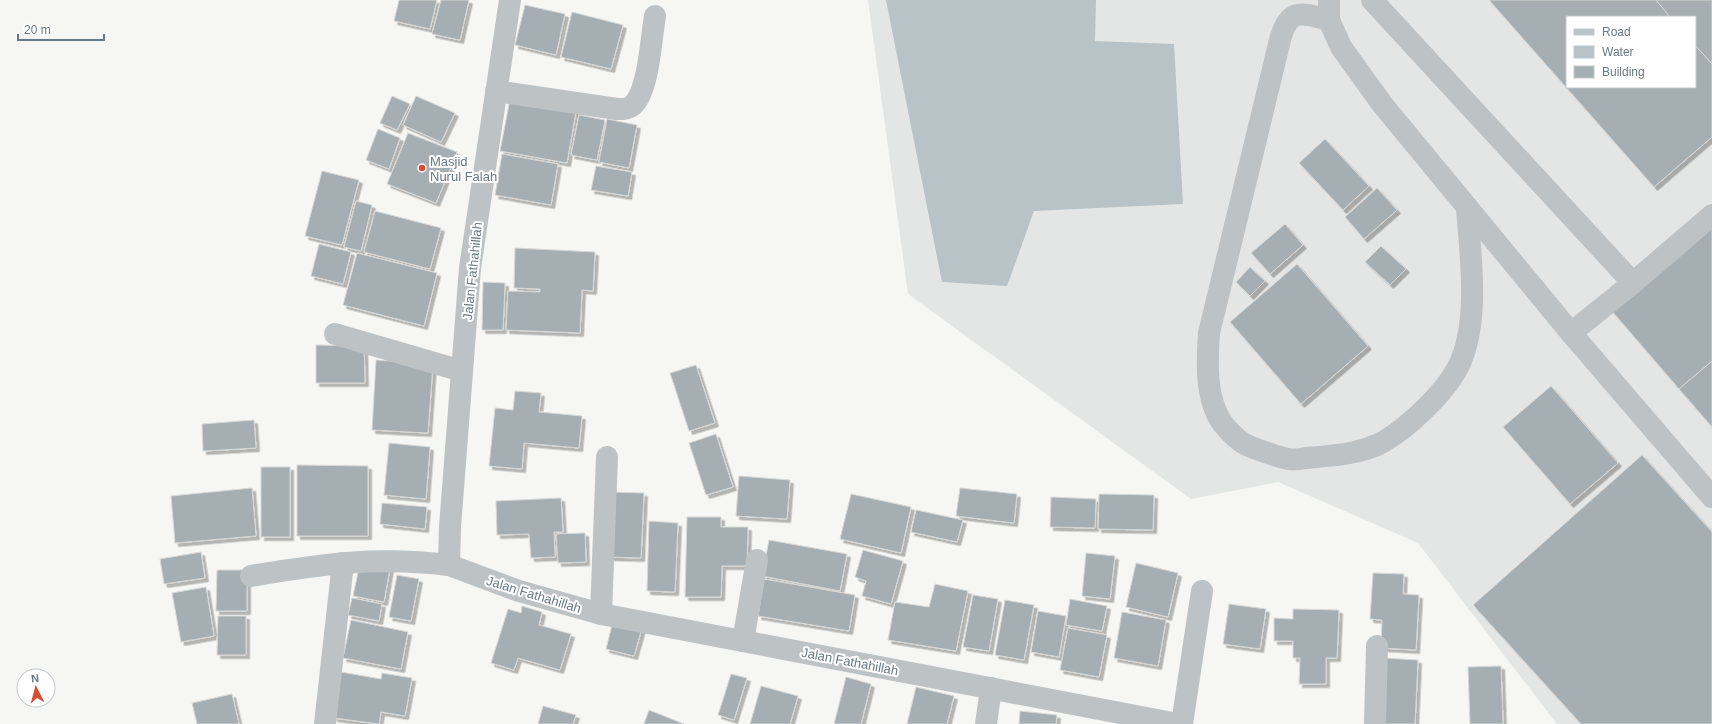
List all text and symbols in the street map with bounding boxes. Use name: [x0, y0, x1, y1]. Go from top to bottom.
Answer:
scale bar: [18, 16, 104, 42]
legend: [1566, 16, 1696, 88]
text: 20 m: [24, 23, 51, 37]
text: Road: [1602, 25, 1631, 39]
text: Water: [1602, 45, 1634, 59]
text: Building: [1602, 65, 1645, 79]
place label: Masjid Nurul Falah: [430, 154, 497, 184]
marker: Masjid Nurul Falah: [417, 163, 427, 173]
street label: Jalan Fathahillah: [460, 221, 485, 321]
street label: Jalan Fathahillah: [485, 573, 583, 616]
street label: Jalan Fathahillah: [800, 645, 900, 678]
north arrow: [16, 668, 56, 708]
text: N: [30, 672, 40, 684]

